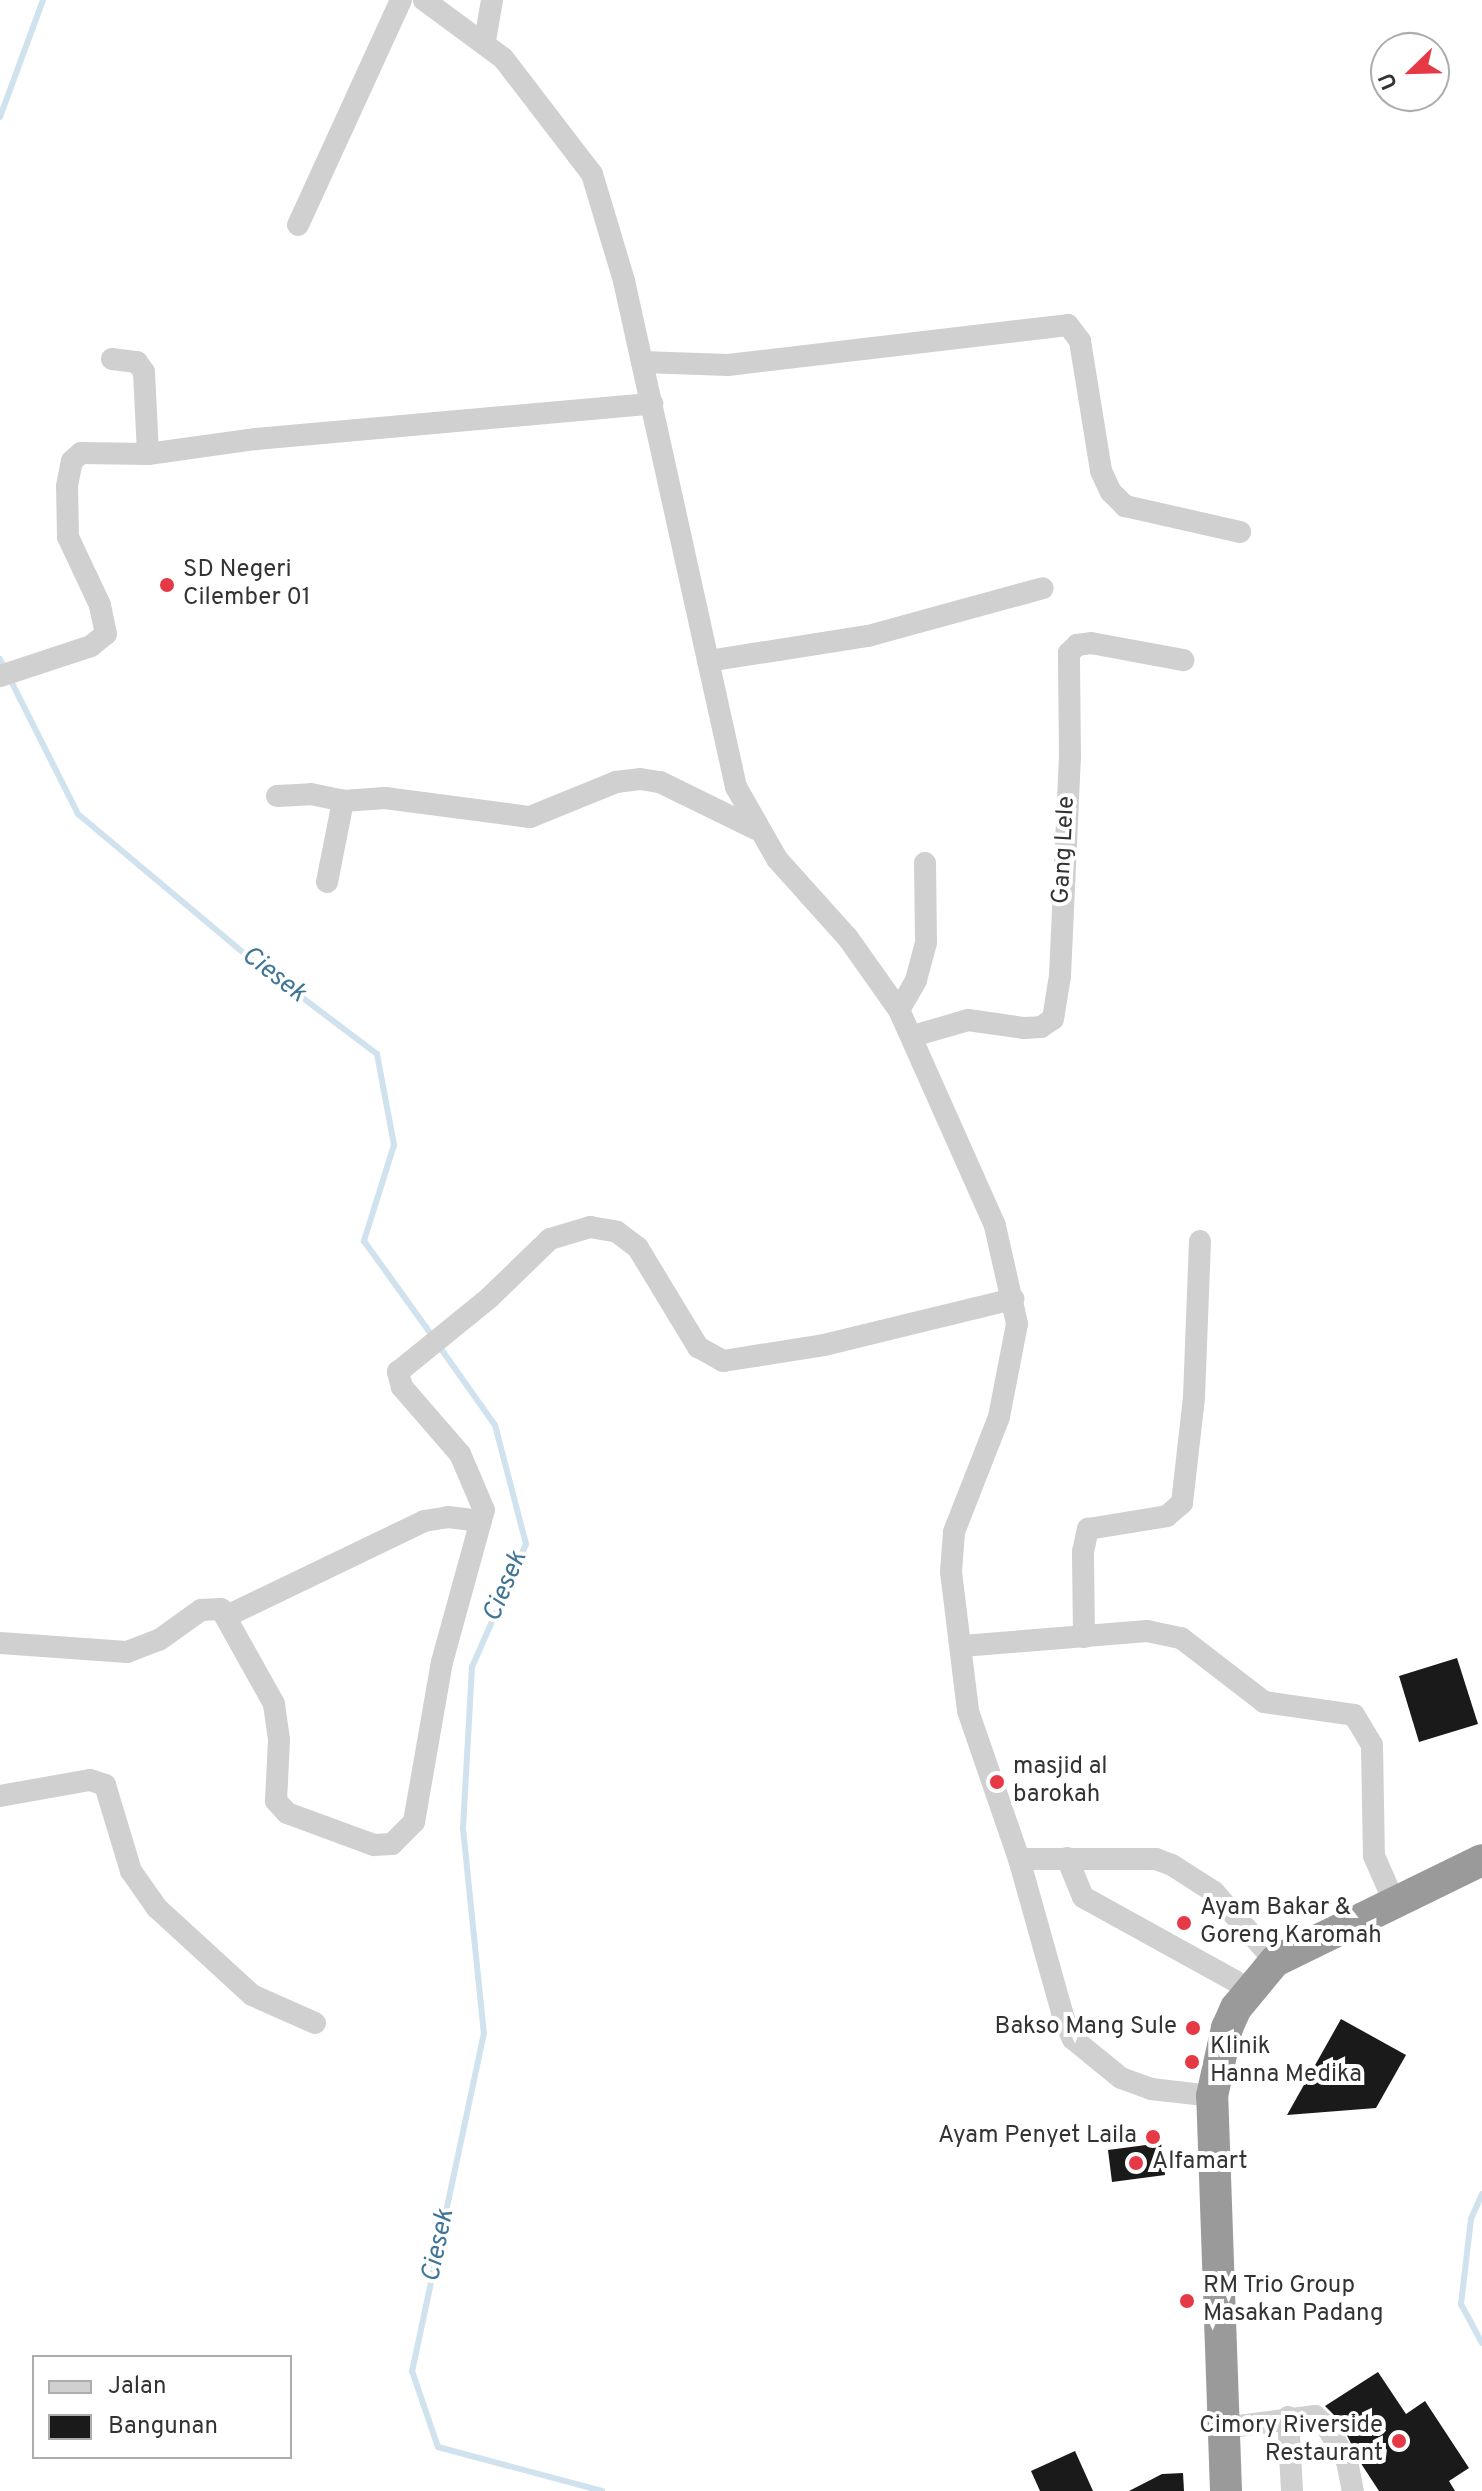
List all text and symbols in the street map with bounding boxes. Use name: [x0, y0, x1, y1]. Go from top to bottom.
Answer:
north arrow: [1370, 32, 1450, 112]
text: U: [1374, 68, 1405, 93]
place label: SD Negeri Cilember 01: [183, 557, 311, 613]
marker: SD Negeri Cilember 01: [158, 576, 176, 594]
street label: Gang Lele: [1048, 795, 1082, 905]
water label: Ciesek: [234, 940, 312, 1010]
water label: Ciesek: [477, 1547, 535, 1627]
place label: masjid al barokah: [1013, 1754, 1108, 1810]
marker: masjid al barokah: [988, 1773, 1006, 1791]
place label: Ayam Bakar & Goreng Karomah: [1200, 1895, 1382, 1951]
marker: Ayam Bakar & Goreng Karomah: [1175, 1914, 1193, 1932]
place label: Bakso Mang Sule: [994, 2014, 1177, 2042]
marker: Bakso Mang Sule: [1184, 2019, 1202, 2037]
place label: Klinik Hanna Medika: [1210, 2034, 1362, 2090]
marker: Klinik Hanna Medika: [1181, 2051, 1203, 2073]
place label: Ayam Penyet Laila: [938, 2123, 1137, 2151]
marker: Ayam Penyet Laila: [1144, 2128, 1162, 2146]
place label: Alfamart: [1152, 2149, 1248, 2177]
marker: Alfamart: [1127, 2154, 1145, 2172]
water label: Ciesek: [416, 2207, 462, 2285]
place label: RM Trio Group Masakan Padang: [1203, 2273, 1384, 2329]
marker: RM Trio Group Masakan Padang: [1178, 2292, 1196, 2310]
legend: [32, 2355, 292, 2459]
text: Jalan: [108, 2372, 166, 2402]
text: Bangunan: [108, 2412, 218, 2442]
place label: Cimory Riverside Restaurant: [1199, 2413, 1383, 2469]
marker: Cimory Riverside Restaurant: [1390, 2432, 1408, 2450]

